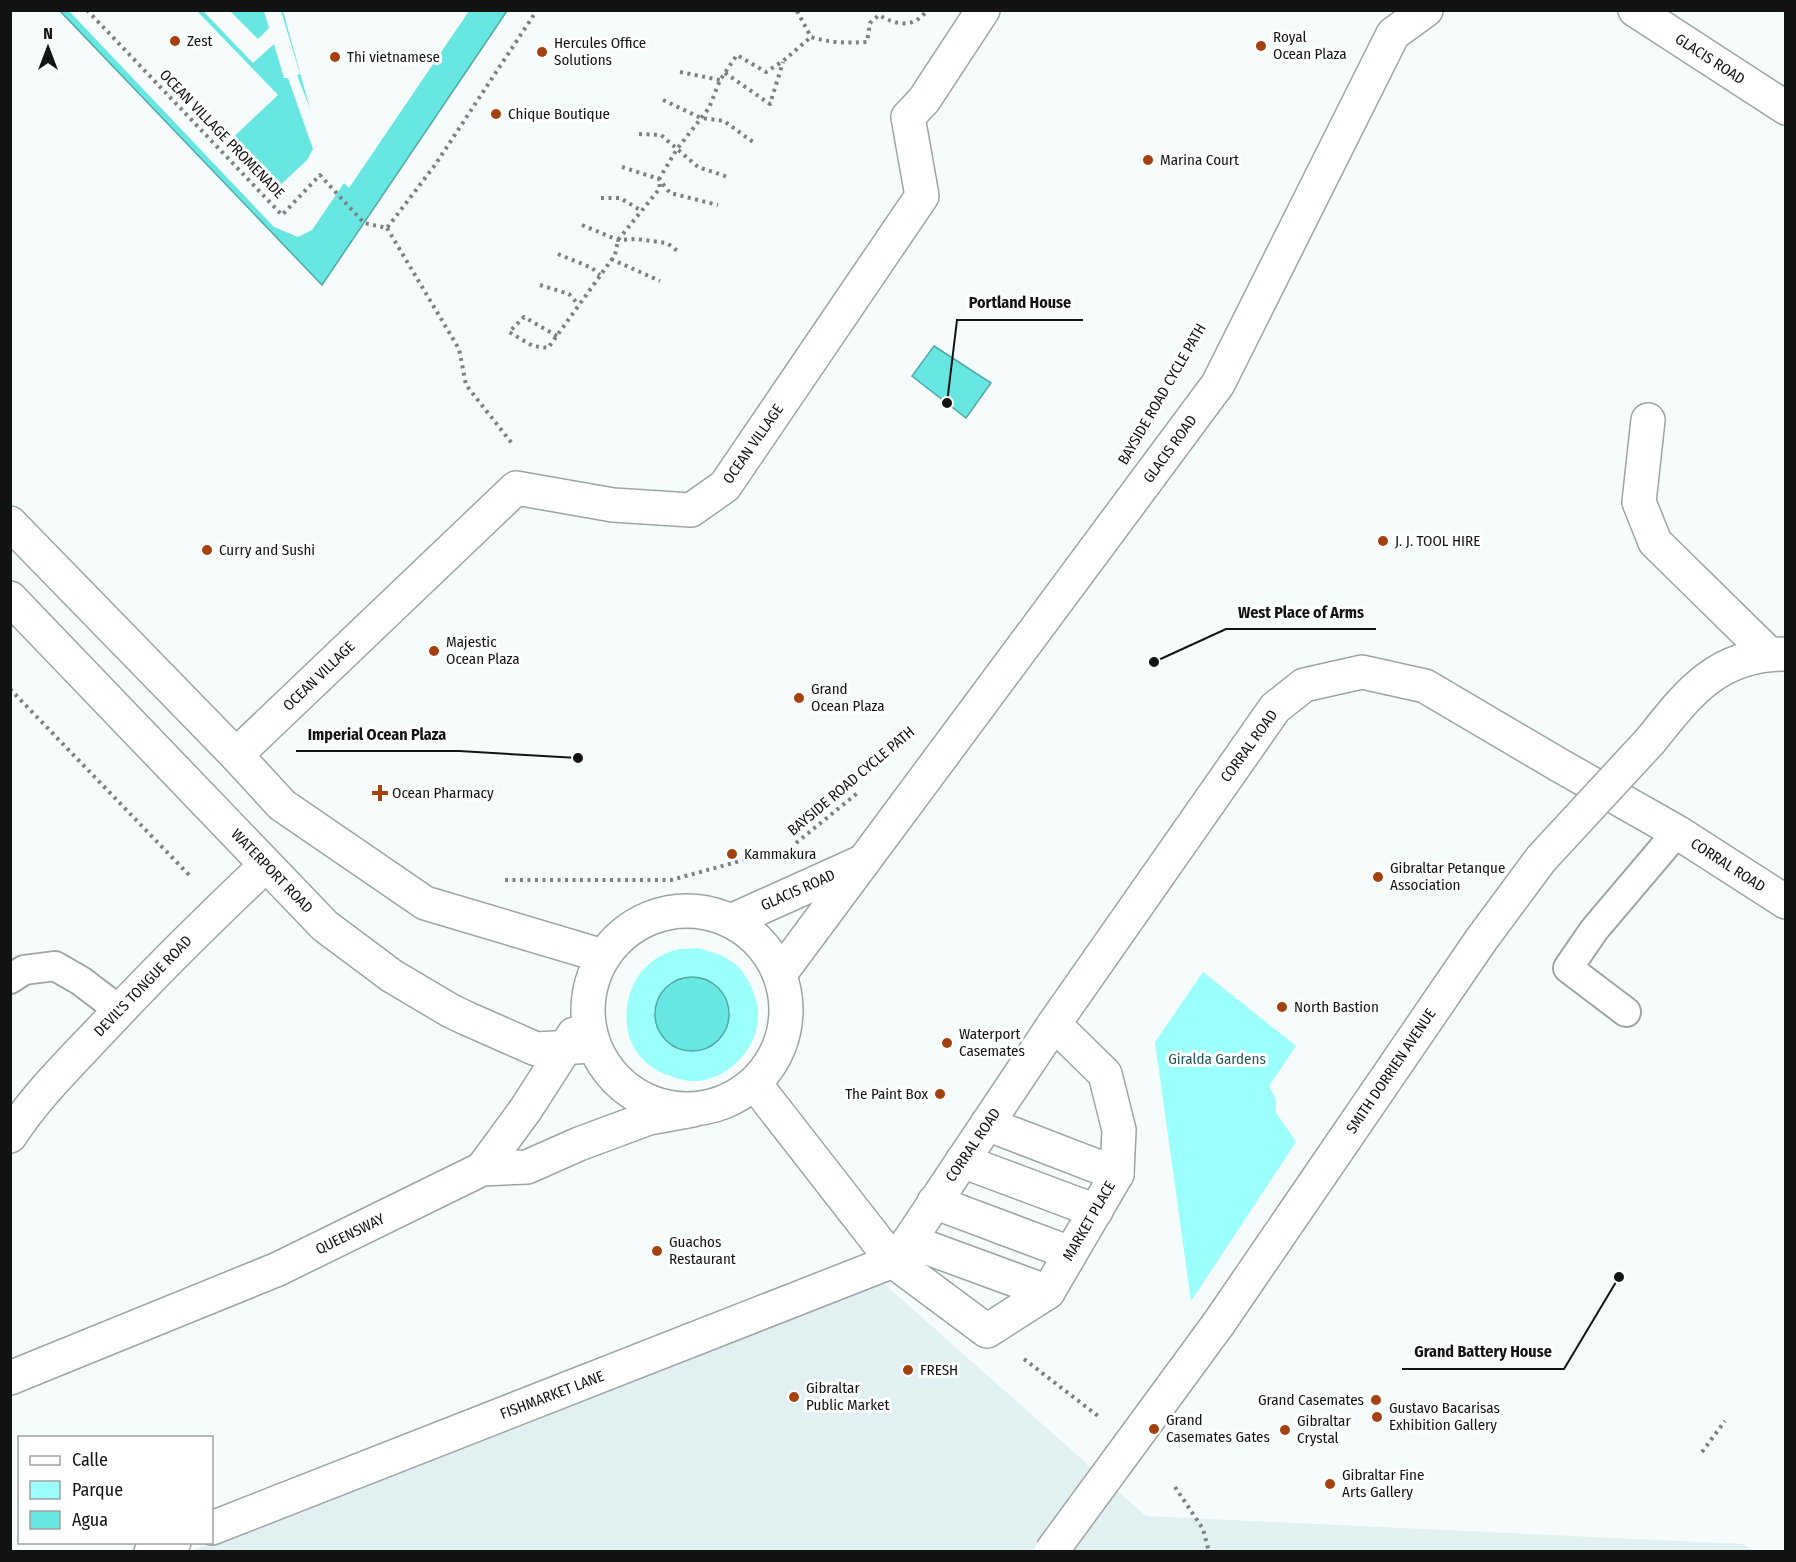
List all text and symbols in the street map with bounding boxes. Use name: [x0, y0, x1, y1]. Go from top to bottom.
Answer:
north arrow: [18, 18, 78, 78]
text: N: [43, 24, 53, 43]
place label: Royal Ocean Plaza: [1273, 28, 1347, 63]
street label: GLACIS ROAD: [1672, 30, 1748, 88]
place label: Zest: [187, 32, 213, 50]
marker: Zest: [168, 34, 182, 48]
place label: Hercules Office Solutions: [554, 34, 646, 69]
marker: Royal Ocean Plaza: [1254, 39, 1268, 53]
marker: Hercules Office Solutions: [535, 45, 549, 59]
place label: Thi vietnamese: [347, 48, 440, 66]
marker: Thi vietnamese: [328, 50, 342, 64]
street label: OCEAN VILLAGE PROMENADE: [156, 66, 288, 202]
place label: Chique Boutique: [508, 105, 610, 123]
marker: Chique Boutique: [489, 107, 503, 121]
place label: Marina Court: [1160, 151, 1239, 169]
marker: Marina Court: [1141, 153, 1155, 167]
callout: Portland House: [957, 286, 1083, 320]
text: Portland House: [969, 293, 1071, 312]
street label: BAYSIDE ROAD CYCLE PATH: [1114, 320, 1210, 468]
street label: OCEAN VILLAGE: [719, 401, 787, 487]
street label: GLACIS ROAD: [1139, 412, 1201, 486]
place label: J. J. TOOL HIRE: [1395, 532, 1480, 550]
marker: J. J. TOOL HIRE: [1376, 534, 1390, 548]
place label: Curry and Sushi: [219, 541, 315, 559]
marker: Curry and Sushi: [200, 543, 214, 557]
callout: West Place of Arms: [1226, 595, 1376, 629]
text: West Place of Arms: [1238, 603, 1364, 622]
place label: Majestic Ocean Plaza: [446, 633, 520, 668]
street label: OCEAN VILLAGE: [279, 637, 359, 715]
marker: Majestic Ocean Plaza: [427, 644, 441, 658]
place label: Grand Ocean Plaza: [811, 680, 885, 715]
marker: Grand Ocean Plaza: [792, 691, 806, 705]
street label: CORRAL ROAD: [1217, 706, 1281, 786]
callout: Imperial Ocean Plaza: [296, 717, 459, 751]
street label: BAYSIDE ROAD CYCLE PATH: [784, 723, 918, 839]
text: Imperial Ocean Plaza: [308, 725, 446, 744]
place label: Ocean Pharmacy: [392, 784, 494, 802]
marker: Ocean Pharmacy: [373, 786, 387, 800]
street label: WATERPORT ROAD: [227, 825, 317, 917]
street label: CORRAL ROAD: [1687, 834, 1769, 896]
place label: Kammakura: [744, 845, 816, 863]
marker: Kammakura: [725, 847, 739, 861]
place label: Gibraltar Petanque Association: [1390, 859, 1505, 894]
street label: GLACIS ROAD: [758, 866, 838, 914]
marker: Gibraltar Petanque Association: [1371, 870, 1385, 884]
street label: DEVIL'S TONGUE ROAD: [90, 932, 196, 1040]
place label: North Bastion: [1294, 998, 1379, 1016]
marker: North Bastion: [1275, 1000, 1289, 1014]
street label: SMITH DORRIEN AVENUE: [1342, 1005, 1440, 1137]
place label: Waterport Casemates: [959, 1025, 1025, 1060]
marker: Waterport Casemates: [940, 1036, 954, 1050]
park label: Giralda Gardens: [1168, 1050, 1266, 1068]
place label: The Paint Box: [845, 1085, 928, 1103]
marker: The Paint Box: [933, 1087, 947, 1101]
street label: CORRAL ROAD: [942, 1105, 1004, 1185]
street label: MARKET PLACE: [1059, 1178, 1119, 1264]
street label: QUEENSWAY: [313, 1209, 388, 1258]
place label: Guachos Restaurant: [669, 1233, 736, 1268]
marker: Guachos Restaurant: [650, 1244, 664, 1258]
callout: Grand Battery House: [1402, 1335, 1564, 1369]
text: Grand Battery House: [1414, 1342, 1552, 1361]
place label: FRESH: [920, 1361, 958, 1379]
marker: FRESH: [901, 1363, 915, 1377]
street label: FISHMARKET LANE: [497, 1367, 607, 1423]
place label: Gibraltar Public Market: [806, 1379, 890, 1414]
marker: Gibraltar Public Market: [787, 1390, 801, 1404]
place label: Grand Casemates: [1258, 1391, 1364, 1409]
marker: Grand Casemates: [1369, 1393, 1383, 1407]
place label: Gustavo Bacarisas Exhibition Gallery: [1389, 1399, 1500, 1434]
marker: Gustavo Bacarisas Exhibition Gallery: [1370, 1410, 1384, 1424]
place label: Grand Casemates Gates: [1166, 1411, 1270, 1446]
place label: Gibraltar Crystal: [1297, 1412, 1351, 1447]
marker: Grand Casemates Gates: [1147, 1422, 1161, 1436]
marker: Gibraltar Crystal: [1278, 1423, 1292, 1437]
legend: [18, 1436, 213, 1544]
text: Calle: [72, 1449, 108, 1471]
place label: Gibraltar Fine Arts Gallery: [1342, 1466, 1424, 1501]
marker: Gibraltar Fine Arts Gallery: [1323, 1477, 1337, 1491]
text: Parque: [72, 1479, 123, 1501]
text: Agua: [72, 1509, 108, 1531]

